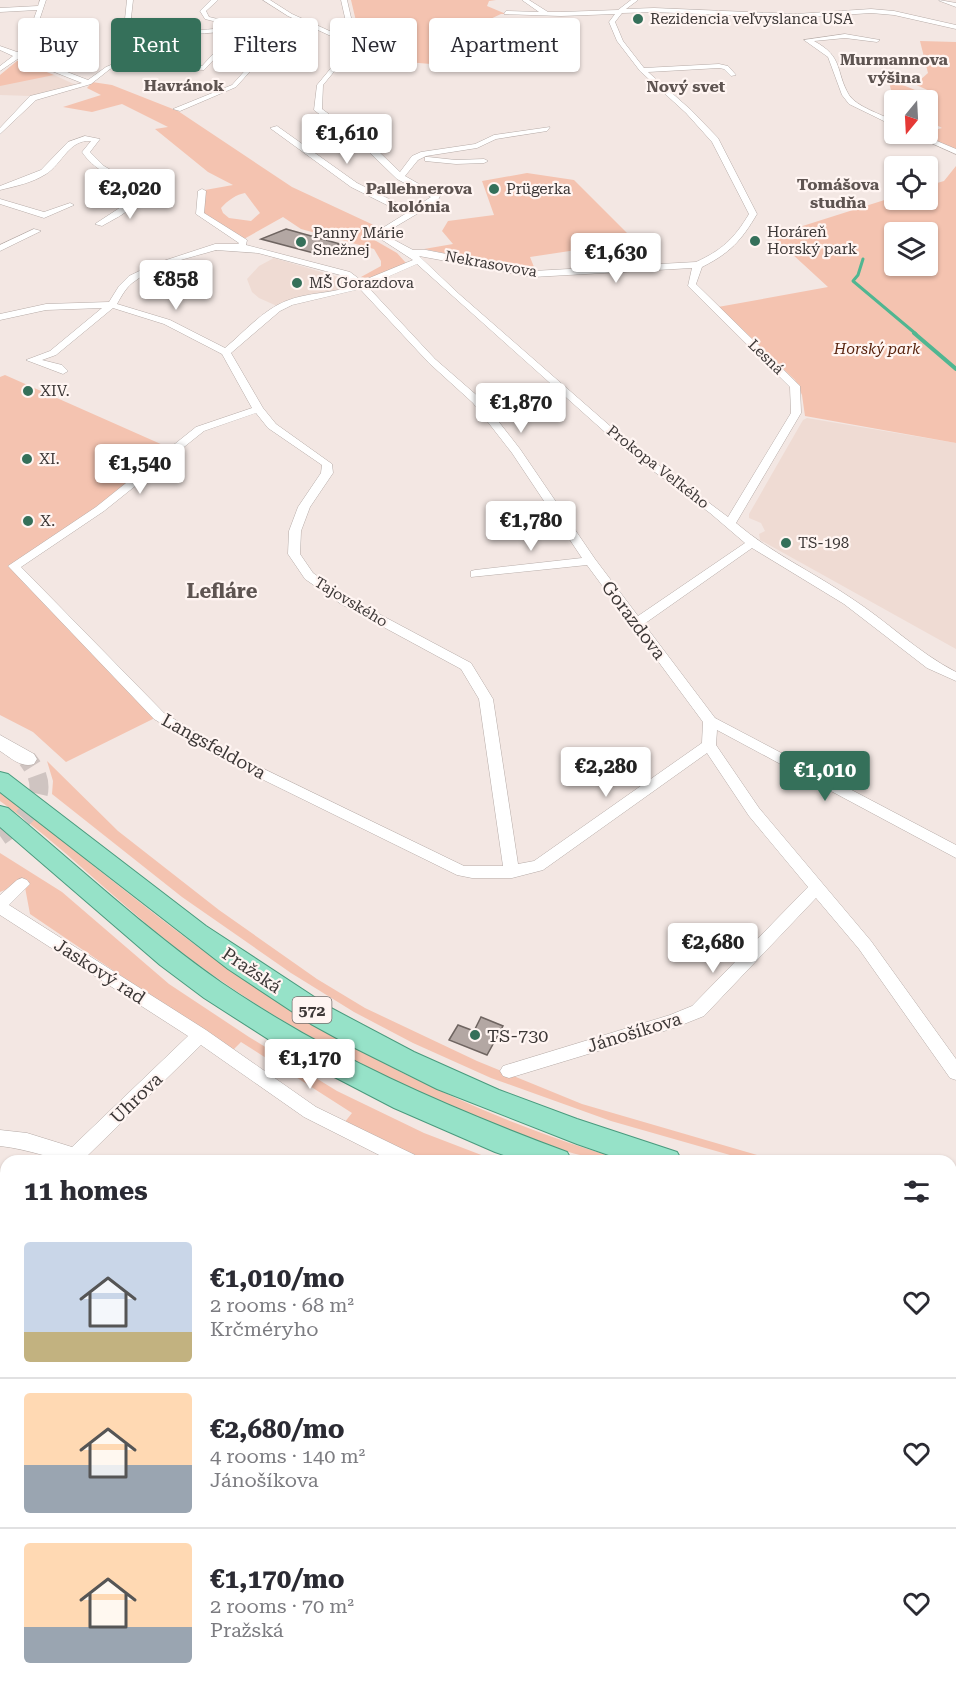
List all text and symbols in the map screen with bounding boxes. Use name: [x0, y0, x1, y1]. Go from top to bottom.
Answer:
place label: Rezidencia veľvyslanca USA: [650, 10, 854, 28]
marker: Rezidencia veľvyslanca USA: [631, 12, 645, 26]
chip: Buy: [18, 18, 99, 72]
chip: Rent: [111, 18, 201, 72]
chip: Filters: [213, 18, 318, 72]
chip: New: [330, 18, 417, 72]
chip: Apartment: [429, 18, 580, 72]
district label: Murmannova výšina: [840, 50, 949, 87]
district label: Havránok: [144, 76, 224, 95]
district label: Nový svet: [647, 77, 726, 96]
north arrow: [884, 90, 938, 144]
map controls: [884, 90, 938, 276]
pin: €1,610: [298, 114, 396, 165]
text: €1,610: [316, 121, 378, 145]
button: locate: [884, 156, 938, 210]
pin: €2,020: [81, 169, 179, 220]
district label: Tomášova studňa: [797, 175, 880, 212]
text: €2,020: [99, 176, 161, 200]
district label: Pallehnerova kolónia: [366, 179, 473, 216]
place label: Prügerka: [506, 180, 571, 198]
marker: Prügerka: [487, 182, 501, 196]
button: layers: [884, 222, 938, 276]
place label: Horáreň Horský park: [767, 223, 858, 258]
place label: Panny Márie Snežnej: [313, 224, 404, 259]
pin: €1,630: [567, 233, 665, 284]
marker: Horáreň Horský park: [748, 234, 762, 248]
marker: Panny Márie Snežnej: [294, 235, 308, 249]
text: €1,630: [585, 240, 647, 264]
street label: Nekrasovova: [443, 247, 539, 281]
pin: €858: [140, 260, 212, 311]
text: €858: [154, 267, 198, 291]
place label: MŠ Gorazdova: [309, 274, 414, 292]
marker: MŠ Gorazdova: [290, 276, 304, 290]
street label: Lesná: [744, 336, 788, 378]
park label: Horský park: [833, 340, 921, 358]
place label: XIV.: [40, 382, 70, 400]
pin: €1,870: [472, 383, 570, 434]
marker: XIV.: [21, 384, 35, 398]
text: €1,870: [490, 390, 552, 414]
street label: Prokopa Veľkého: [603, 422, 713, 512]
pin: €1,540: [91, 444, 189, 495]
place label: XI.: [39, 450, 60, 468]
text: €1,540: [109, 451, 171, 475]
marker: XI.: [20, 452, 34, 466]
pin: €1,780: [482, 501, 580, 552]
text: €1,780: [500, 508, 562, 532]
place label: X.: [40, 512, 55, 530]
marker: X.: [21, 514, 35, 528]
place label: TS-198: [798, 534, 849, 552]
marker: TS-198: [779, 536, 793, 550]
street label: Tajovského: [311, 573, 391, 631]
street label: Gorazdova: [598, 577, 670, 664]
district label: Lefláre: [186, 579, 258, 603]
street label: Langsfeldova: [158, 709, 270, 783]
pin: €2,280: [557, 747, 655, 798]
pin: €1,010: [776, 751, 874, 802]
text: €2,280: [575, 754, 637, 778]
text: €1,010: [794, 758, 856, 782]
pin: €2,680: [664, 923, 762, 974]
text: €2,680: [682, 930, 744, 954]
street label: Jaskový rad: [51, 934, 150, 1008]
street label: Pražská: [219, 943, 286, 997]
road number: 572: [292, 997, 332, 1023]
street label: Jánošíkova: [584, 1008, 684, 1056]
place label: TS-730: [487, 1025, 548, 1046]
marker: TS-730: [468, 1028, 482, 1042]
pin: €1,170: [261, 1039, 359, 1090]
text: €1,170: [279, 1046, 341, 1070]
street label: Uhrova: [106, 1068, 166, 1128]
icon: filters: [900, 1175, 933, 1208]
text: 11 homes: [24, 1176, 148, 1206]
text: €1,010/mo: [210, 1263, 345, 1293]
icon: home: [72, 1266, 144, 1338]
icon: heart: [900, 1286, 933, 1319]
text: 2 rooms · 68 m²: [210, 1293, 354, 1317]
text: Krčméryho: [210, 1317, 319, 1341]
text: €2,680/mo: [210, 1414, 345, 1444]
icon: home: [72, 1417, 144, 1489]
icon: heart: [900, 1437, 933, 1470]
text: 4 rooms · 140 m²: [210, 1444, 365, 1468]
text: Jánošíkova: [210, 1468, 319, 1492]
text: €1,170/mo: [210, 1564, 345, 1594]
icon: home: [72, 1567, 144, 1639]
icon: heart: [900, 1587, 933, 1620]
text: 2 rooms · 70 m²: [210, 1594, 354, 1618]
text: Pražská: [210, 1618, 284, 1642]

